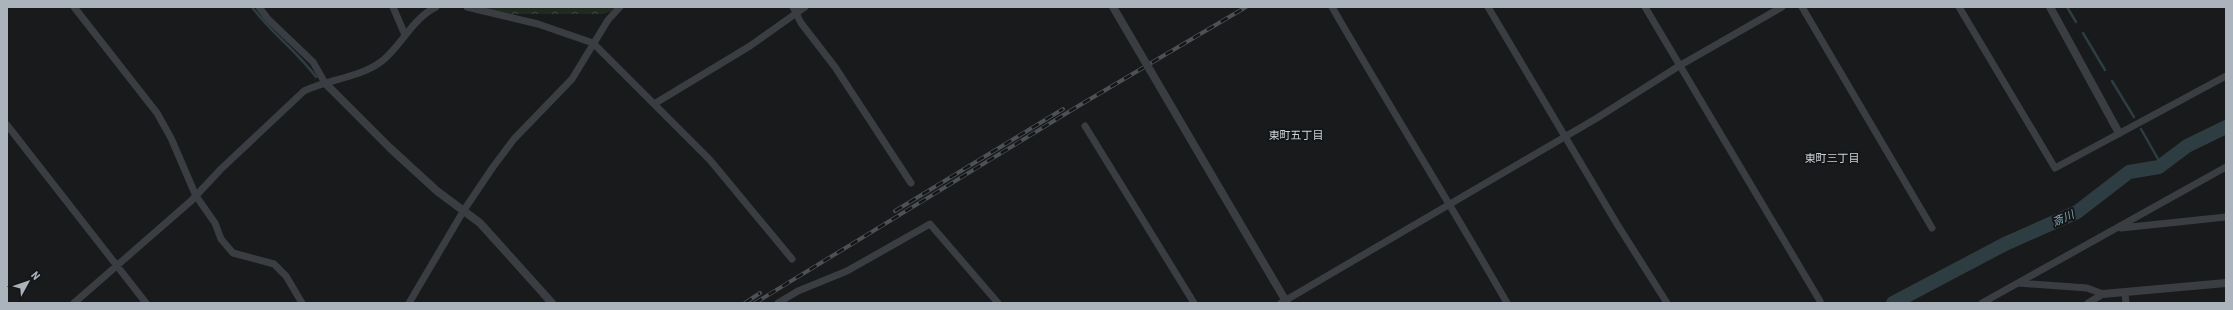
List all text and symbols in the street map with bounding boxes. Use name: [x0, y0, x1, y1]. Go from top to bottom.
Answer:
district label: 東町五丁目: [1269, 129, 1324, 142]
district label: 東町三丁目: [1805, 152, 1860, 165]
water label: 斎川: [2051, 208, 2077, 229]
north arrow: [8, 262, 48, 302]
text: N: [28, 269, 43, 283]

